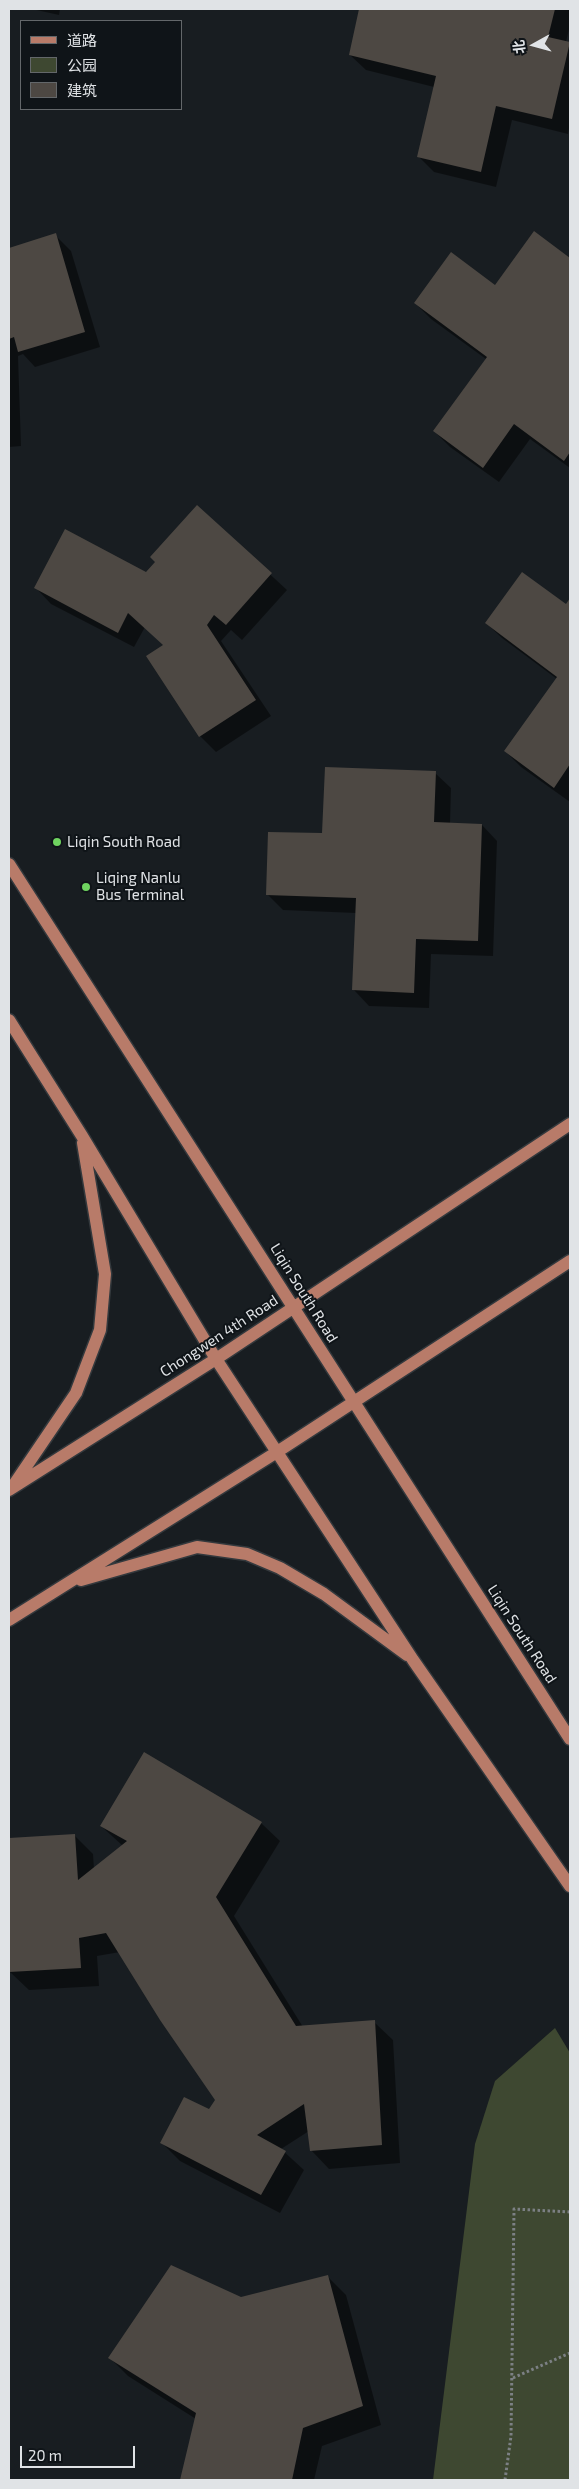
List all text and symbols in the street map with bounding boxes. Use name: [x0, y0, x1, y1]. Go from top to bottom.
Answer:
legend: [20, 20, 182, 110]
north arrow: [509, 20, 559, 70]
text: 道路: [67, 31, 97, 49]
text: 北: [509, 39, 528, 55]
text: 公园: [67, 56, 97, 74]
text: 建筑: [67, 81, 97, 99]
place label: Liqin South Road: [67, 833, 181, 851]
marker: Liqin South Road: [51, 836, 63, 848]
place label: Liqing Nanlu Bus Terminal: [96, 869, 184, 904]
marker: Liqing Nanlu Bus Terminal: [80, 881, 92, 893]
street label: Liqin South Road: [266, 1240, 342, 1346]
street label: Chongwen 4th Road: [157, 1291, 281, 1381]
street label: Liqin South Road: [484, 1581, 560, 1687]
scale bar: [22, 2436, 138, 2468]
text: 20 m: [28, 2446, 62, 2464]

